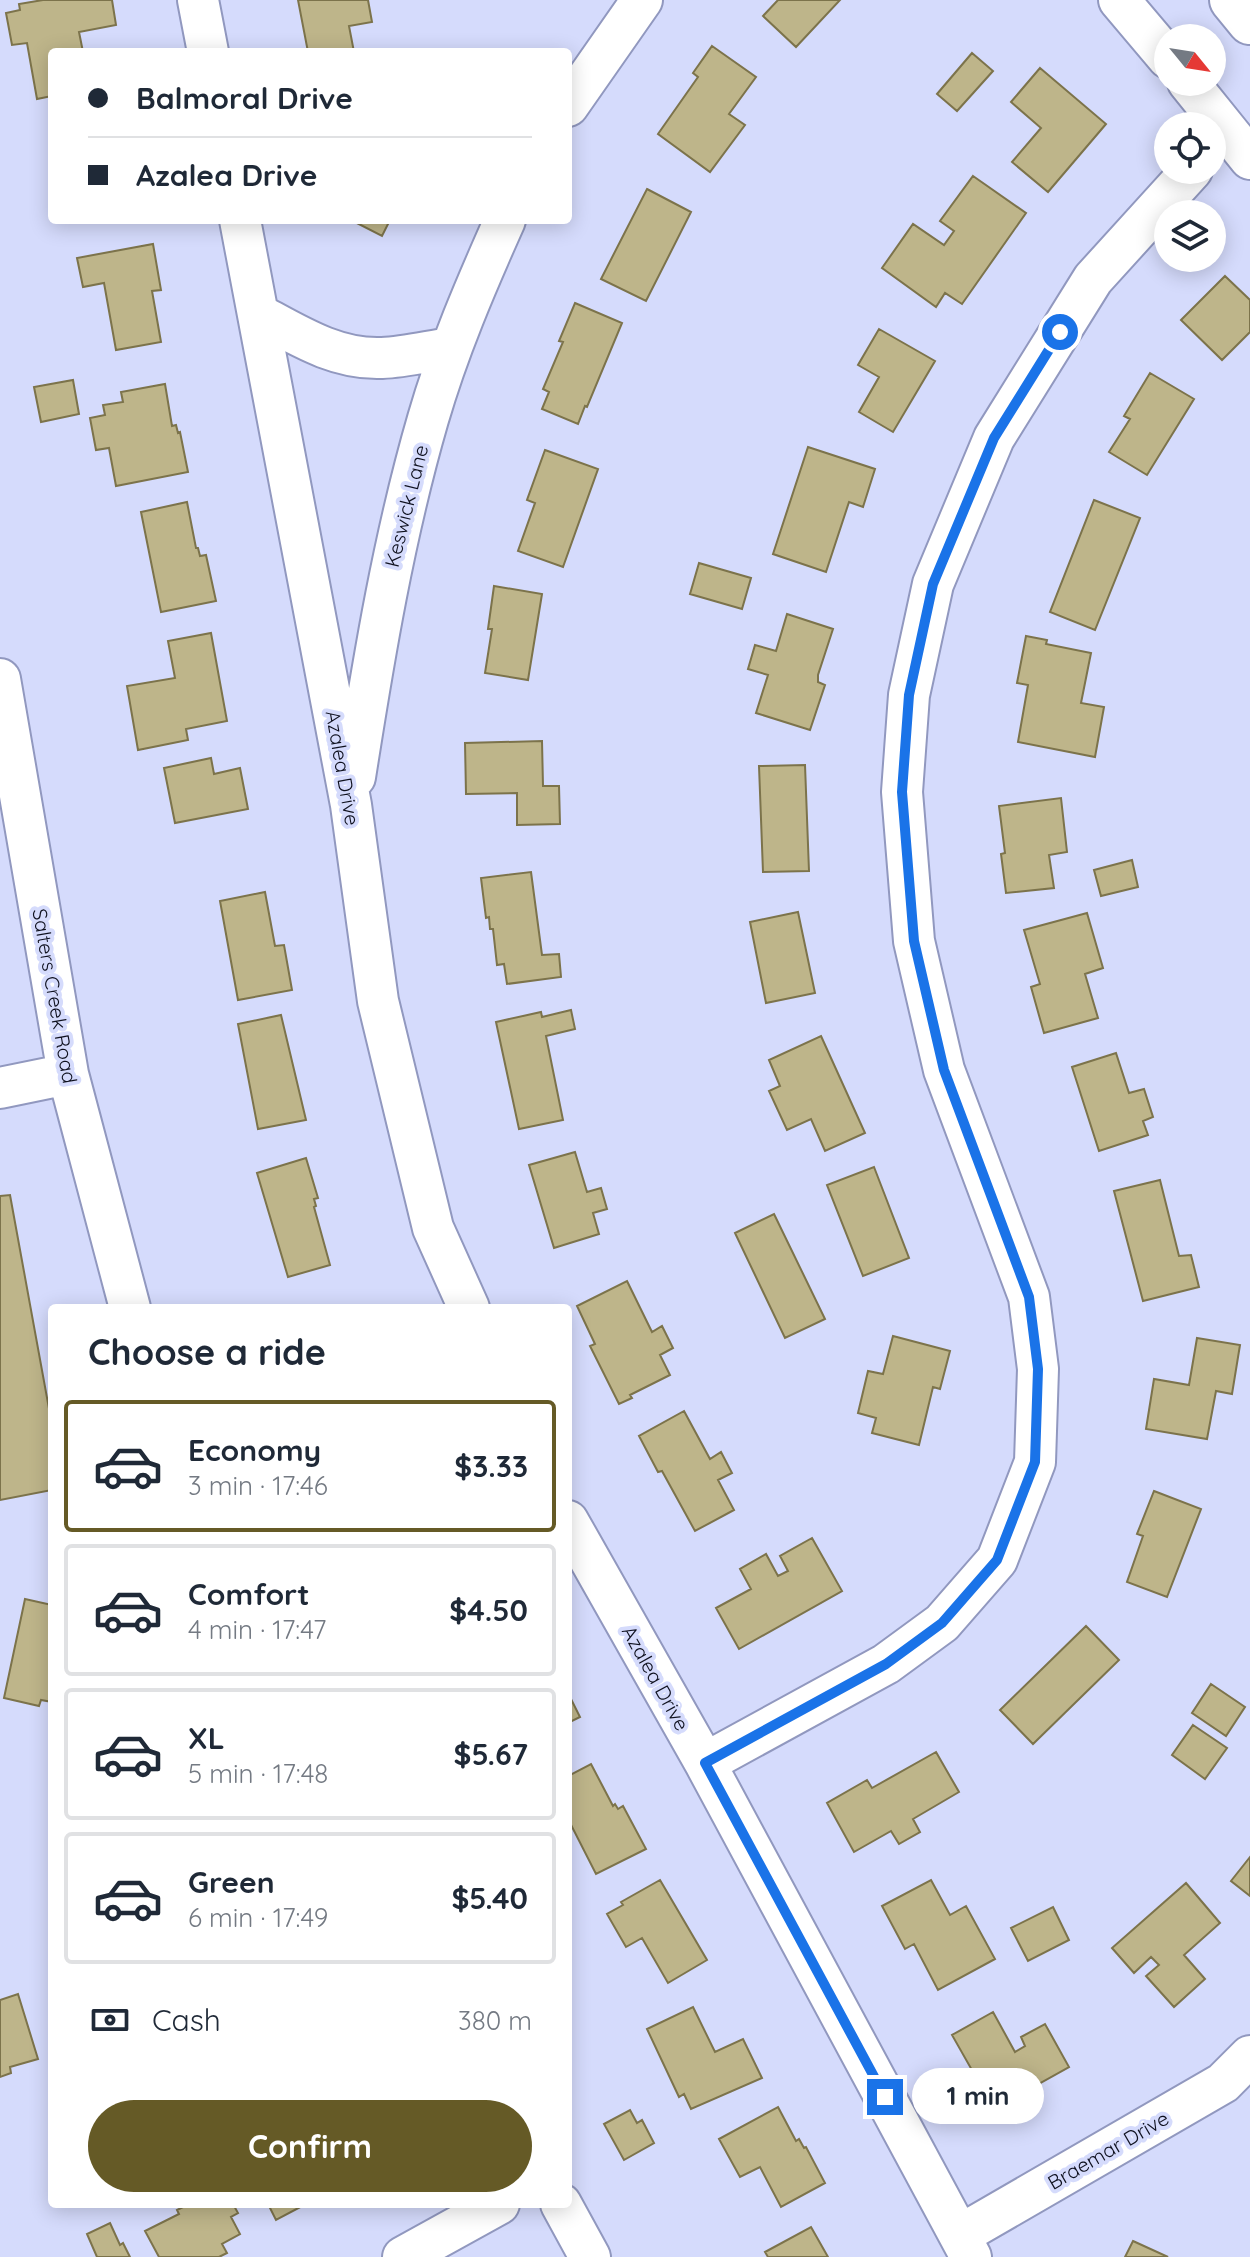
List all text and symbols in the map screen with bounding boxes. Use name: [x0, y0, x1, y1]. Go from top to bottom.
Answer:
north arrow: [1154, 24, 1226, 96]
map controls: [1154, 24, 1226, 272]
text: Balmoral Drive: [136, 79, 353, 117]
button: locate: [1154, 112, 1226, 184]
text: Azalea Drive: [136, 156, 317, 194]
button: layers: [1154, 200, 1226, 272]
route start: [1042, 314, 1078, 350]
street label: Keswick Lane: [379, 442, 433, 570]
street label: Azalea Drive: [321, 709, 365, 827]
street label: Salters Creek Road: [27, 907, 83, 1085]
text: Choose a ride: [88, 1329, 326, 1374]
icon: car: [92, 1430, 164, 1502]
text: Economy: [188, 1431, 321, 1469]
text: $3.33: [454, 1447, 528, 1485]
text: 3 min · 17:46: [188, 1469, 328, 1502]
icon: car: [92, 1574, 164, 1646]
text: Comfort: [188, 1575, 309, 1613]
text: $4.50: [449, 1591, 528, 1629]
text: 4 min · 17:47: [188, 1613, 326, 1646]
street label: Azalea Drive: [617, 1621, 695, 1735]
icon: car: [92, 1718, 164, 1790]
text: XL: [188, 1719, 225, 1757]
text: $5.67: [453, 1735, 528, 1773]
text: 5 min · 17:48: [188, 1757, 328, 1790]
icon: car: [92, 1862, 164, 1934]
text: Green: [188, 1863, 275, 1901]
text: $5.40: [451, 1879, 528, 1917]
text: 6 min · 17:49: [188, 1901, 328, 1934]
icon: cash: [88, 1998, 132, 2042]
text: Cash: [152, 2001, 221, 2039]
text: 380 m: [458, 2004, 532, 2037]
callout: 1 min: [913, 2069, 1045, 2125]
route end: [867, 2079, 903, 2115]
text: 1 min: [947, 2079, 1010, 2112]
button: Confirm: [88, 2100, 532, 2192]
street label: Braemar Drive: [1043, 2105, 1173, 2195]

